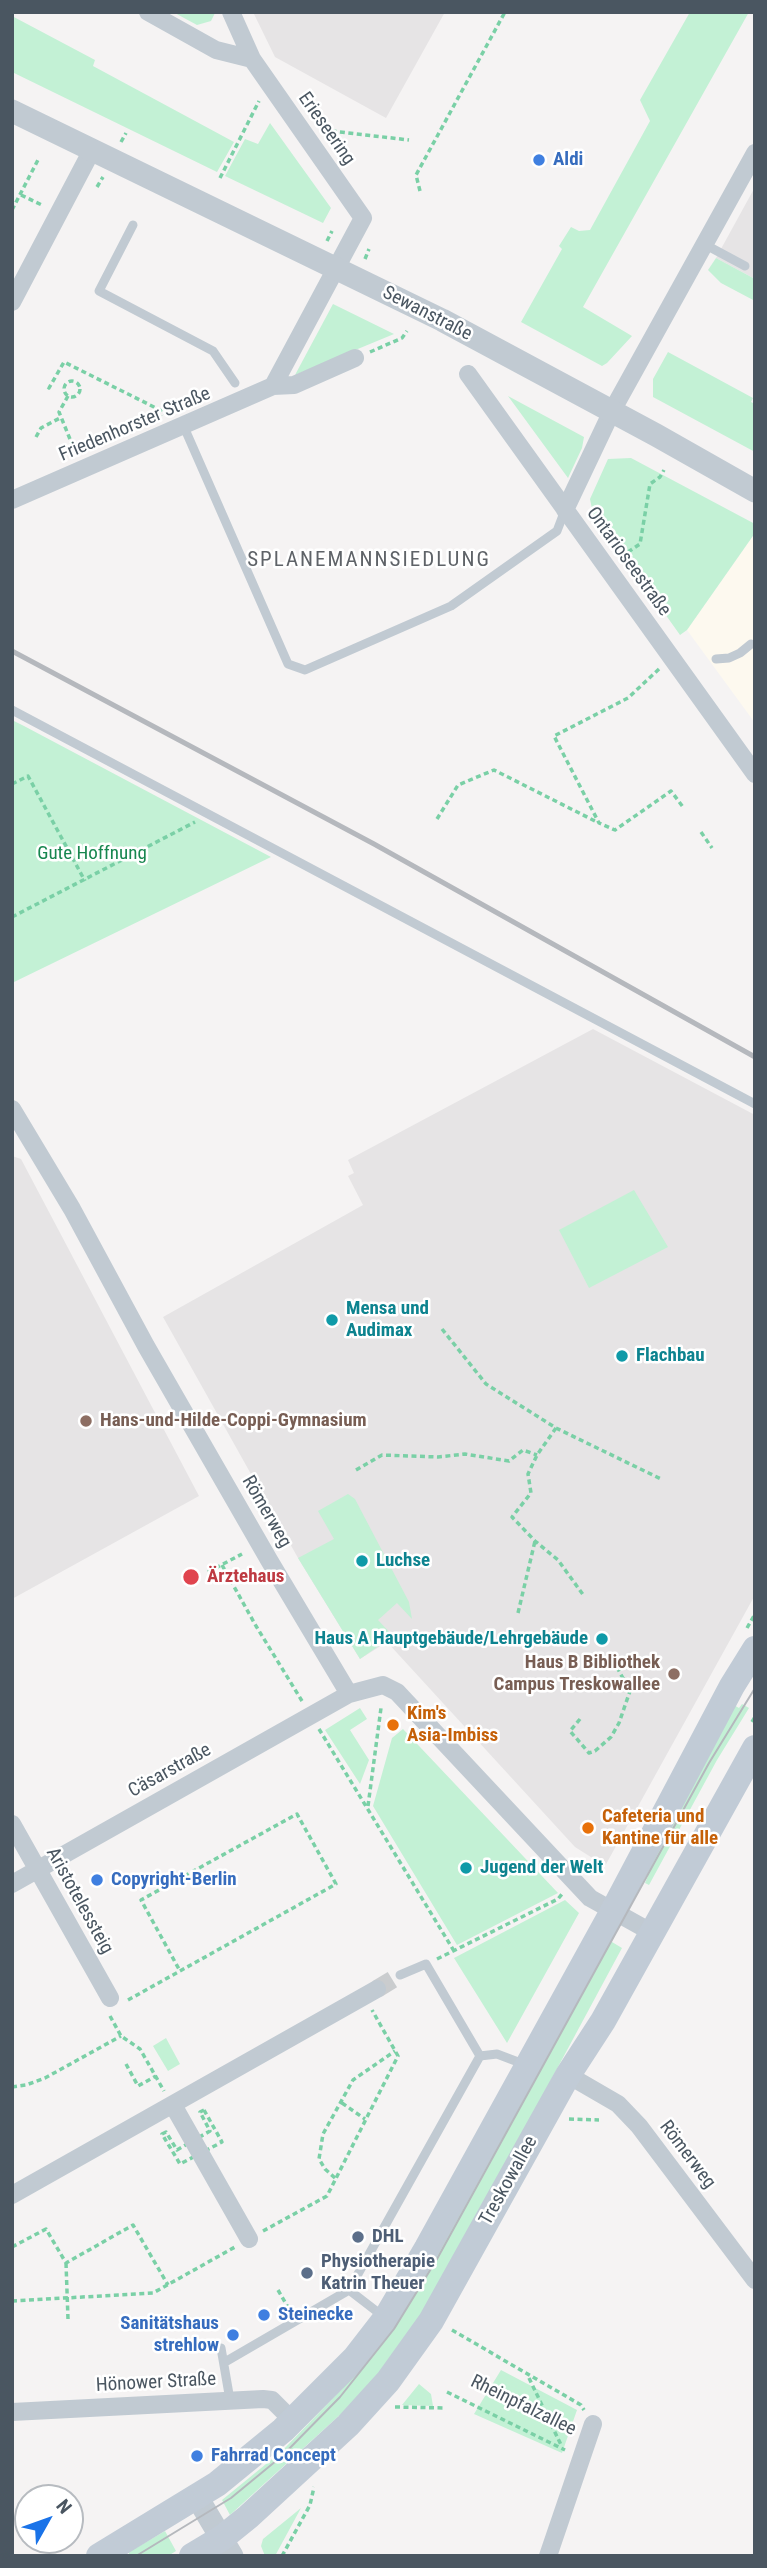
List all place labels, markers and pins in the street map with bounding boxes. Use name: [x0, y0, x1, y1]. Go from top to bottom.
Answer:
place label: Aldi: [553, 149, 583, 171]
marker: Aldi: [531, 152, 547, 168]
place label: Mensa und Audimax: [346, 1298, 429, 1342]
marker: Mensa und Audimax: [324, 1312, 340, 1328]
place label: Flachbau: [636, 1345, 705, 1367]
marker: Flachbau: [614, 1348, 630, 1364]
place label: Hans-und-Hilde-Coppi-Gymnasium: [100, 1410, 367, 1432]
marker: Hans-und-Hilde-Coppi-Gymnasium: [78, 1413, 94, 1429]
place label: Luchse: [376, 1550, 430, 1572]
marker: Luchse: [354, 1553, 370, 1569]
place label: Ärztehaus: [207, 1566, 284, 1588]
marker: Ärztehaus: [181, 1567, 201, 1587]
place label: Haus A Hauptgebäude/Lehrgebäude: [314, 1628, 588, 1650]
marker: Haus A Hauptgebäude/Lehrgebäude: [594, 1631, 610, 1647]
place label: Haus B Bibliothek Campus Treskowallee: [494, 1652, 660, 1696]
marker: Haus B Bibliothek Campus Treskowallee: [666, 1666, 682, 1682]
place label: Kim's Asia-Imbiss: [407, 1703, 498, 1747]
marker: Kim's Asia-Imbiss: [385, 1717, 401, 1733]
place label: Cafeteria und Kantine für alle: [602, 1806, 718, 1850]
marker: Cafeteria und Kantine für alle: [580, 1820, 596, 1836]
place label: Jugend der Welt: [480, 1857, 603, 1879]
marker: Jugend der Welt: [458, 1860, 474, 1876]
place label: Copyright-Berlin: [111, 1869, 237, 1891]
marker: Copyright-Berlin: [89, 1872, 105, 1888]
place label: DHL: [372, 2226, 403, 2248]
marker: DHL: [350, 2229, 366, 2245]
place label: Physiotherapie Katrin Theuer: [321, 2251, 435, 2295]
marker: Physiotherapie Katrin Theuer: [299, 2265, 315, 2281]
place label: Steinecke: [278, 2304, 353, 2326]
marker: Steinecke: [256, 2307, 272, 2323]
place label: Sanitätshaus strehlow: [120, 2313, 219, 2357]
marker: Sanitätshaus strehlow: [225, 2327, 241, 2343]
place label: Fahrrad Concept: [211, 2445, 336, 2467]
marker: Fahrrad Concept: [189, 2448, 205, 2464]

